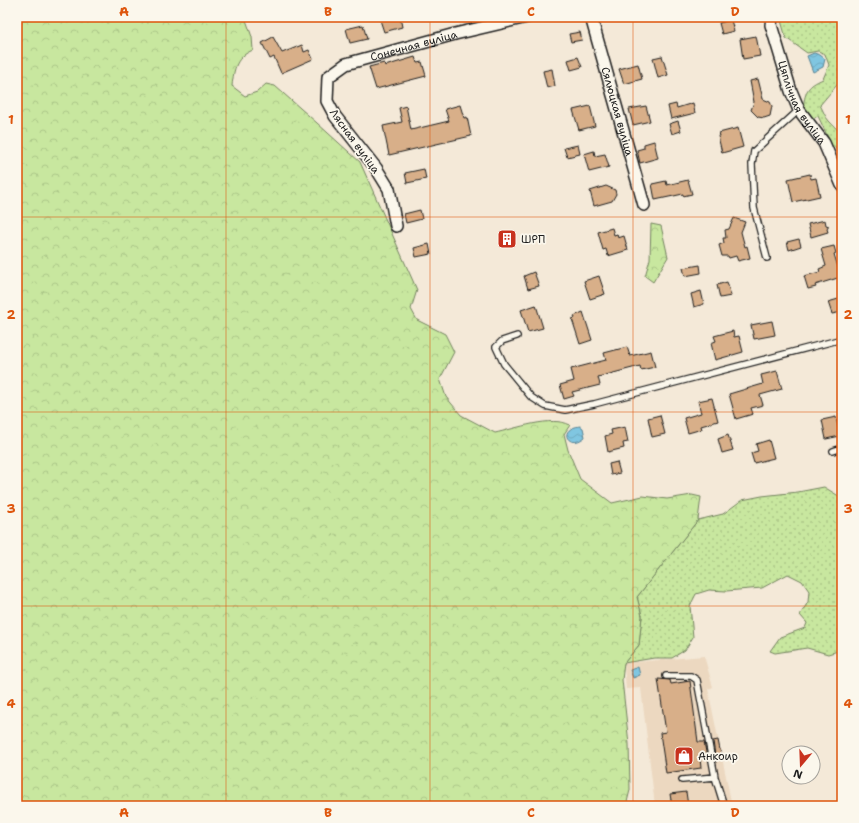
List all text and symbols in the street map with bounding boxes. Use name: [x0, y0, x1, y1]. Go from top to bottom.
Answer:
text: A: [119, 3, 129, 20]
text: B: [324, 3, 332, 20]
text: C: [527, 3, 535, 20]
text: D: [730, 3, 740, 20]
street label: Сонечная вуліца: [369, 27, 459, 65]
street label: Цяплічная вуліца: [774, 59, 829, 148]
street label: Сялюцкая вуліца: [597, 65, 637, 158]
street label: Лясная вуліца: [326, 106, 383, 177]
text: 1: [8, 111, 14, 128]
text: 1: [845, 111, 851, 128]
building icon: ШРП: [496, 228, 518, 250]
place label: ШРП: [521, 232, 545, 247]
text: 2: [6, 306, 16, 323]
text: 2: [843, 306, 853, 323]
text: 3: [6, 500, 16, 517]
text: 3: [843, 500, 853, 517]
text: 4: [6, 695, 16, 712]
text: 4: [843, 695, 853, 712]
shop icon: Анкоир: [673, 745, 695, 767]
north arrow: [781, 745, 821, 785]
place label: Анкоир: [698, 749, 738, 764]
text: N: [791, 765, 804, 782]
text: A: [119, 804, 129, 821]
text: B: [324, 804, 332, 821]
text: C: [527, 804, 535, 821]
text: D: [730, 804, 740, 821]

